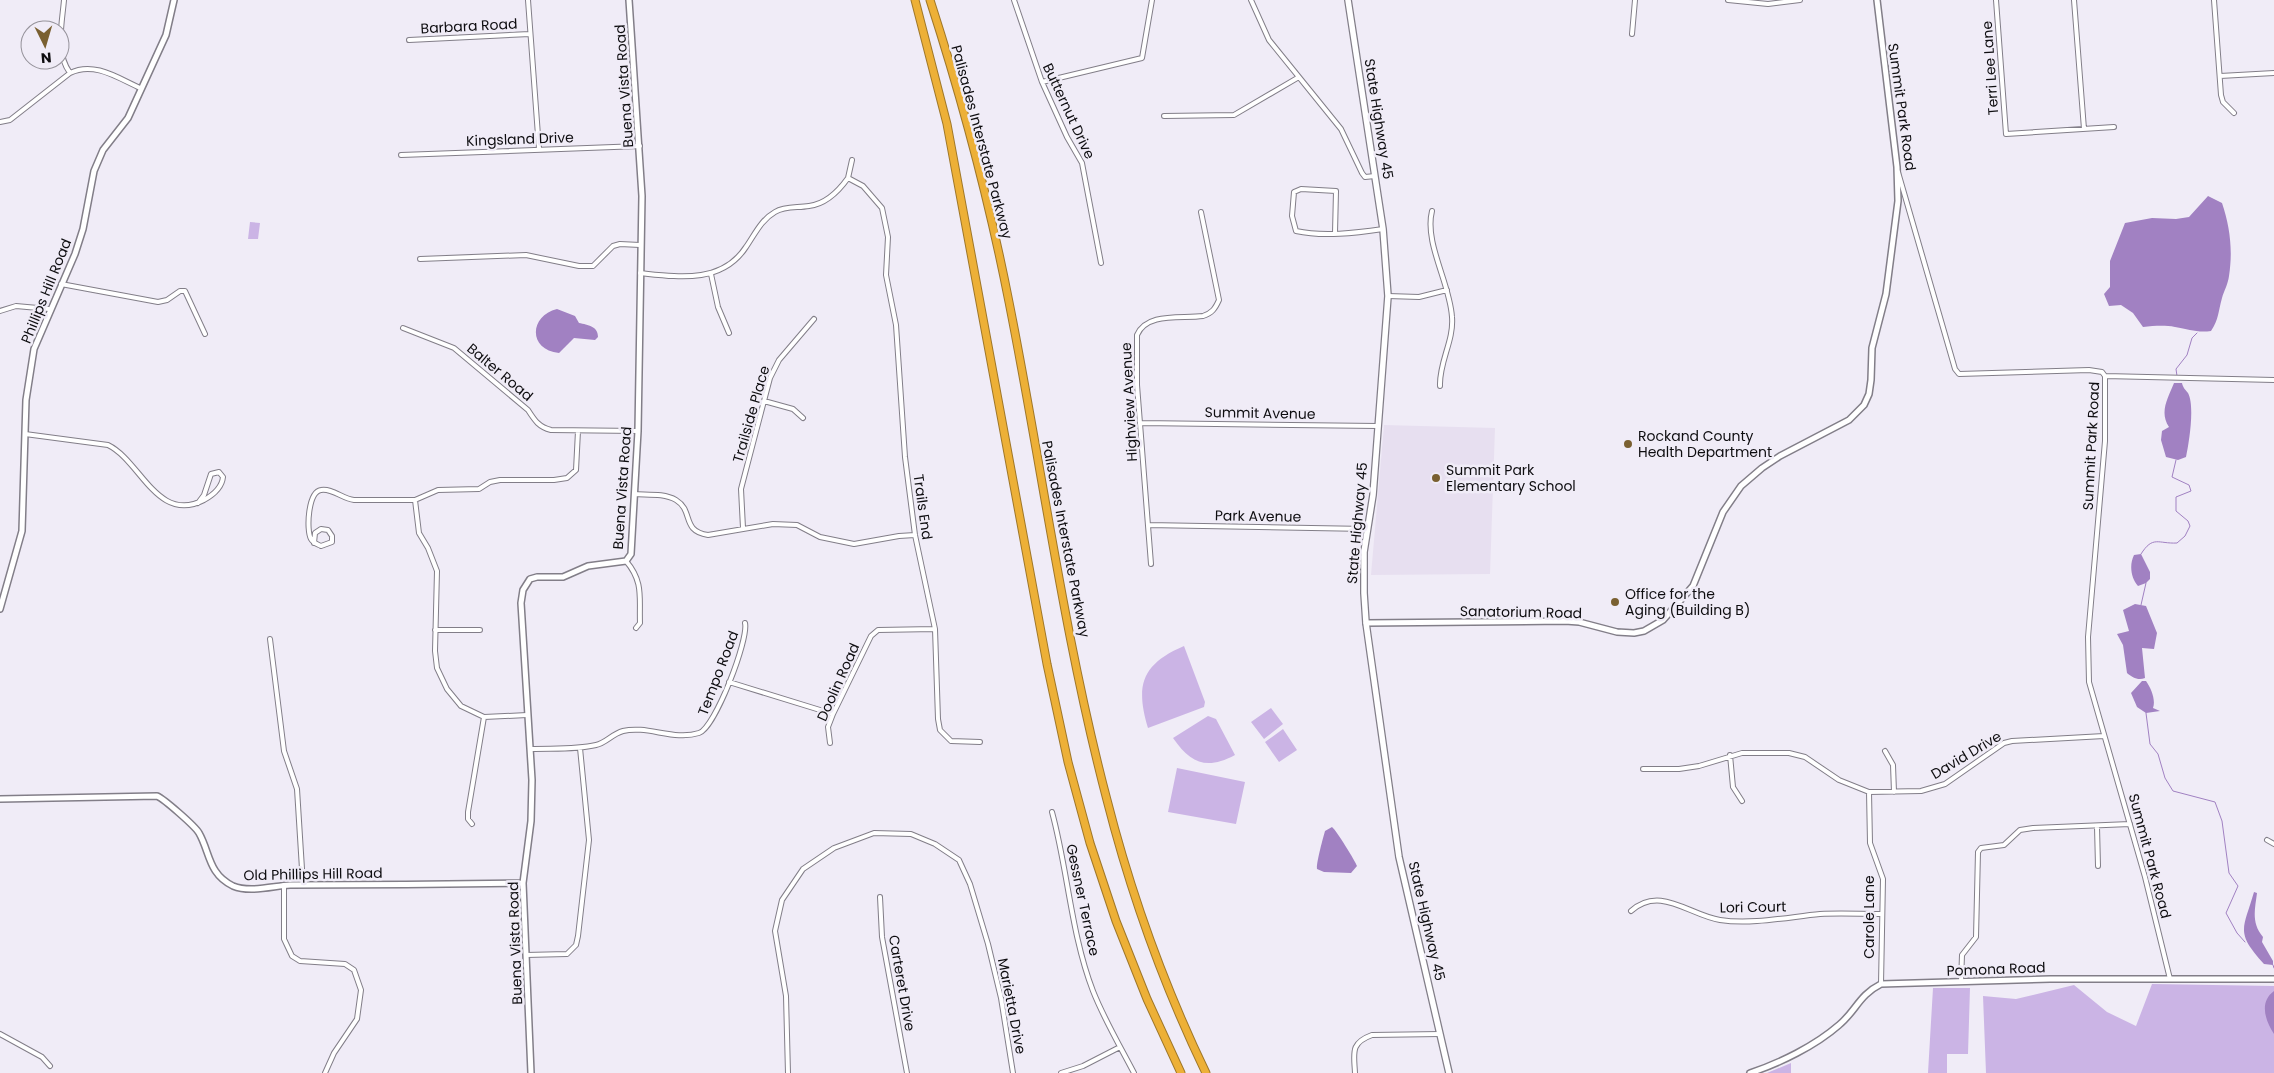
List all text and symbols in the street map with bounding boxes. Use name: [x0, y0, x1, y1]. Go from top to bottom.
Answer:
street label: Barbara Road: [420, 13, 518, 39]
north arrow: [20, 20, 70, 70]
street label: Terri Lee Lane: [1977, 20, 2003, 116]
street label: Buena Vista Road: [610, 24, 638, 148]
street label: Summit Park Road: [1883, 42, 1921, 172]
street label: Palisades Interstate Parkway: [946, 43, 1018, 241]
text: N: [40, 48, 52, 68]
street label: State Highway 45: [1360, 57, 1398, 181]
street label: Butternut Drive: [1038, 60, 1100, 162]
street label: Kingsland Drive: [466, 127, 574, 151]
street label: Phillips Hill Road: [16, 236, 76, 346]
street label: Balter Road: [463, 338, 537, 406]
street label: Highview Avenue: [1116, 342, 1142, 462]
street label: Trailside Place: [728, 363, 774, 465]
street label: Summit Park Road: [2078, 381, 2104, 511]
street label: Summit Avenue: [1204, 402, 1316, 424]
street label: Buena Vista Road: [608, 426, 636, 550]
place label: Rockand County Health Department: [1638, 426, 1772, 462]
marker: Rockand County Health Department: [1622, 438, 1634, 450]
street label: Palisades Interstate Parkway: [1037, 439, 1095, 639]
place label: Summit Park Elementary School: [1446, 460, 1576, 496]
street label: State Highway 45: [1342, 461, 1372, 585]
marker: Summit Park Elementary School: [1430, 472, 1442, 484]
street label: Trails End: [909, 473, 937, 541]
street label: Park Avenue: [1215, 505, 1302, 527]
place label: Office for the Aging (Building B): [1625, 584, 1750, 620]
marker: Office for the Aging (Building B): [1609, 596, 1621, 608]
street label: Sanatorium Road: [1460, 601, 1582, 623]
street label: Tempo Road: [693, 628, 743, 718]
street label: Doolin Road: [812, 640, 864, 724]
street label: David Drive: [1927, 726, 2005, 784]
street label: Summit Park Road: [2124, 791, 2176, 921]
street label: Gessner Terrace: [1061, 842, 1105, 958]
street label: State Highway 45: [1404, 859, 1450, 983]
street label: Old Phillips Hill Road: [243, 863, 383, 885]
street label: Carole Lane: [1859, 875, 1879, 959]
street label: Buena Vista Road: [503, 881, 527, 1005]
street label: Lori Court: [1720, 896, 1786, 918]
street label: Carteret Drive: [884, 933, 920, 1033]
street label: Marietta Drive: [993, 956, 1031, 1056]
street label: Pomona Road: [1946, 957, 2046, 981]

